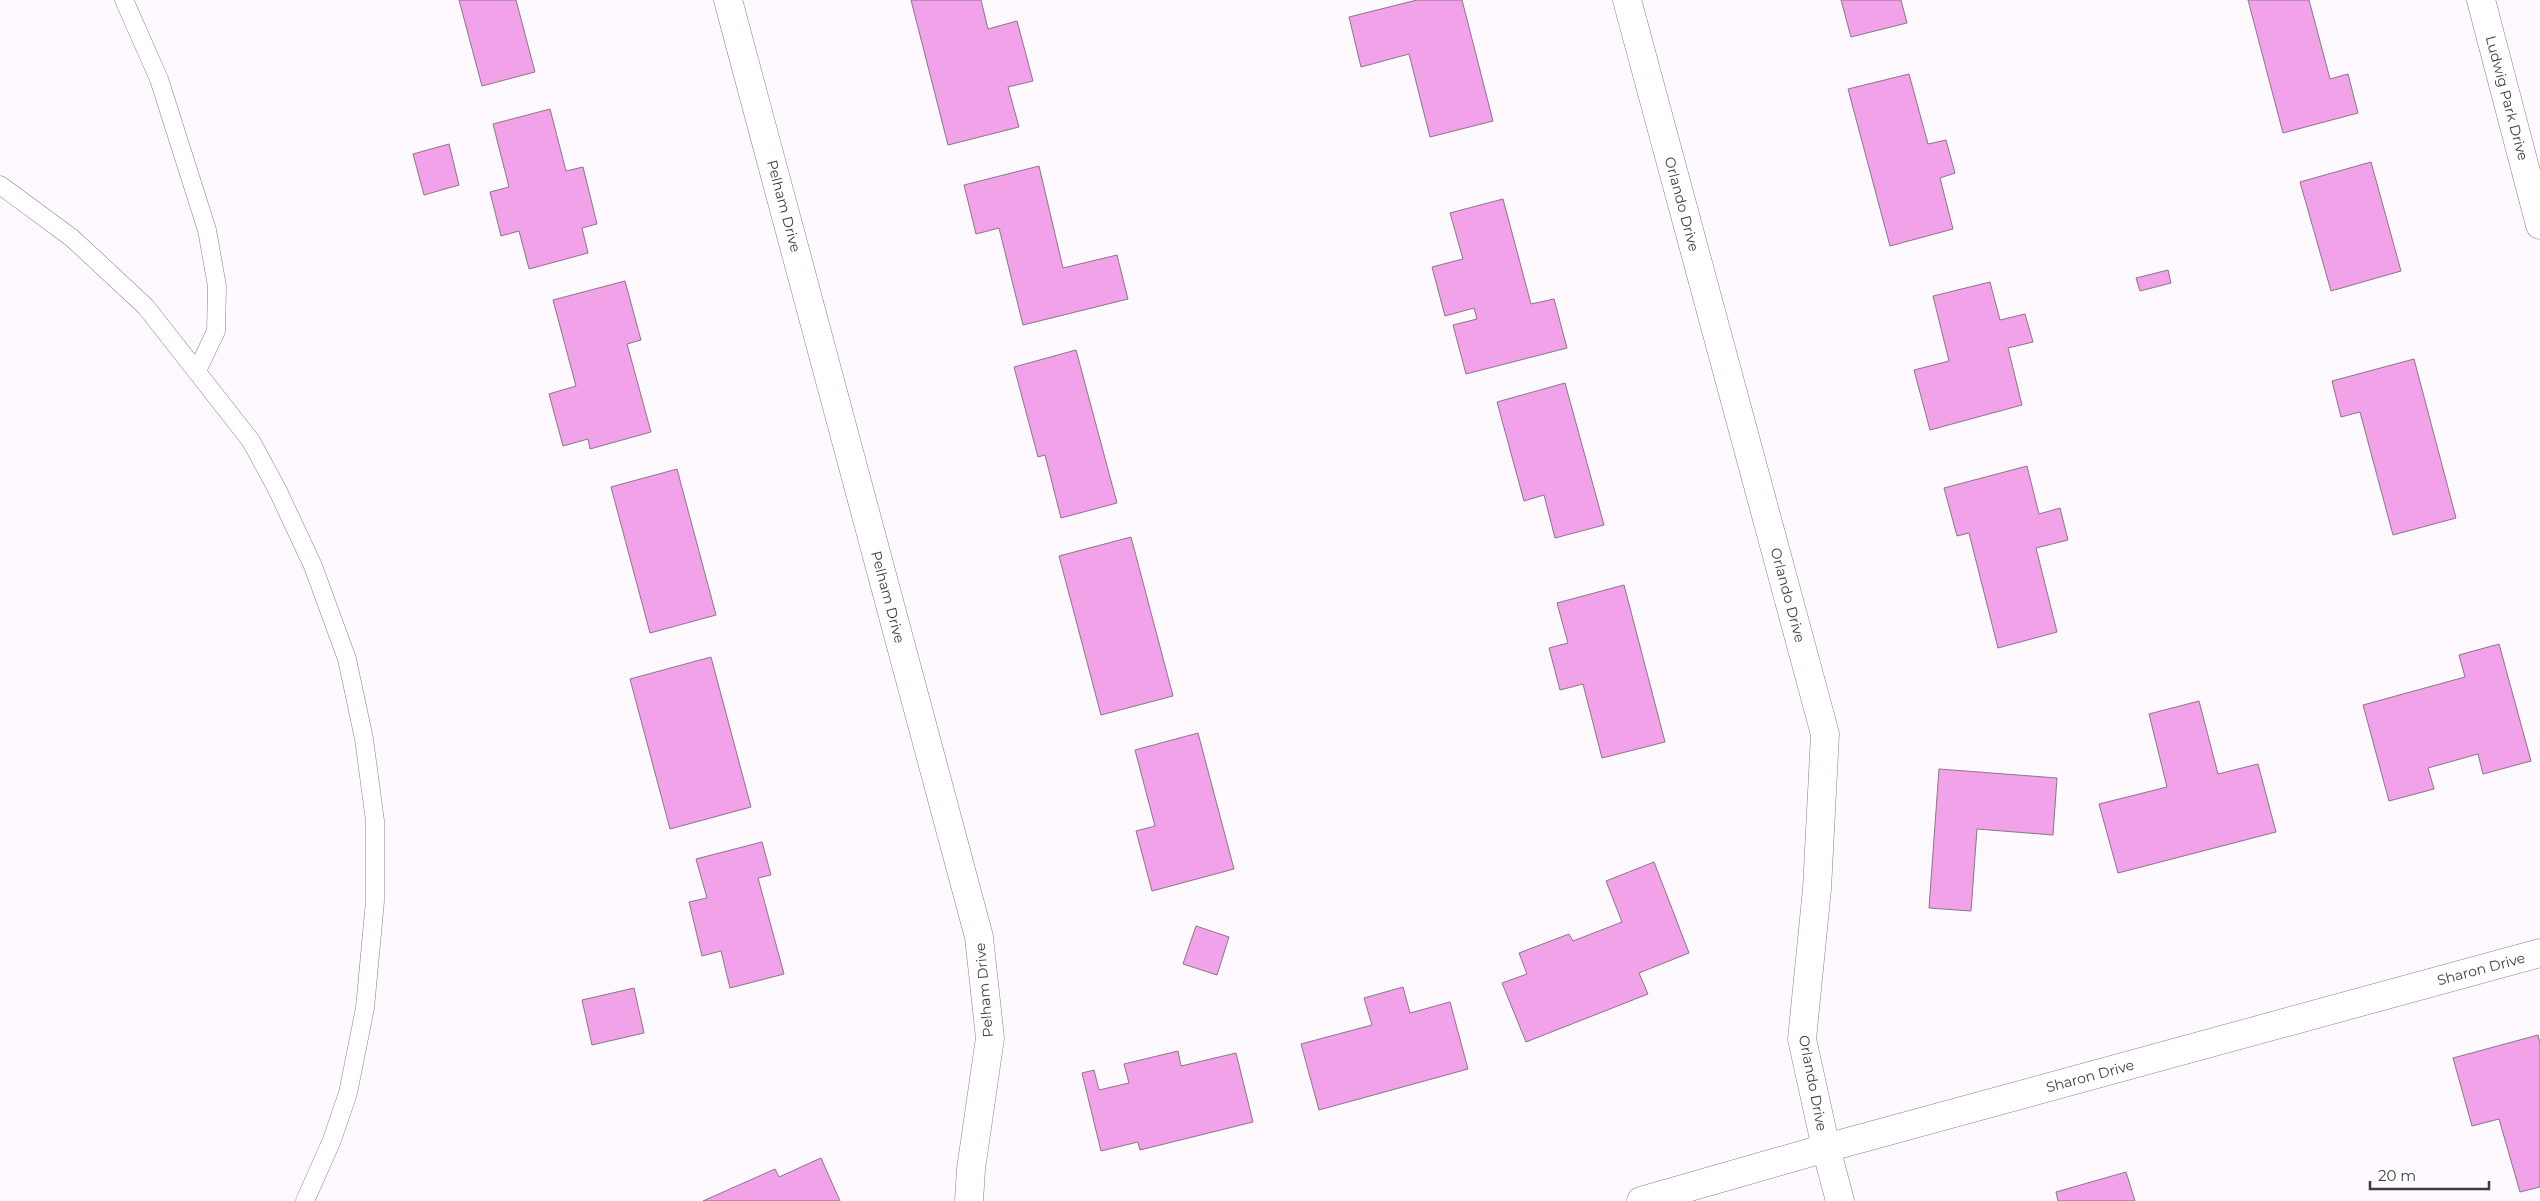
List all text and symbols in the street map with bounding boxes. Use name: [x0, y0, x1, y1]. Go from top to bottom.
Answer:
street label: Ludwig Park Drive: [2482, 34, 2532, 162]
street label: Orlando Drive: [1661, 155, 1703, 253]
street label: Pelham Drive: [763, 158, 805, 254]
street label: Orlando Drive: [1767, 546, 1809, 644]
street label: Pelham Drive: [867, 549, 909, 645]
street label: Pelham Drive: [971, 942, 997, 1038]
street label: Sharon Drive: [2435, 949, 2527, 989]
street label: Orlando Drive: [1795, 1033, 1831, 1133]
street label: Sharon Drive: [2044, 1056, 2136, 1096]
scale bar: [2370, 1158, 2489, 1190]
text: 20 m: [2378, 1166, 2416, 1185]

